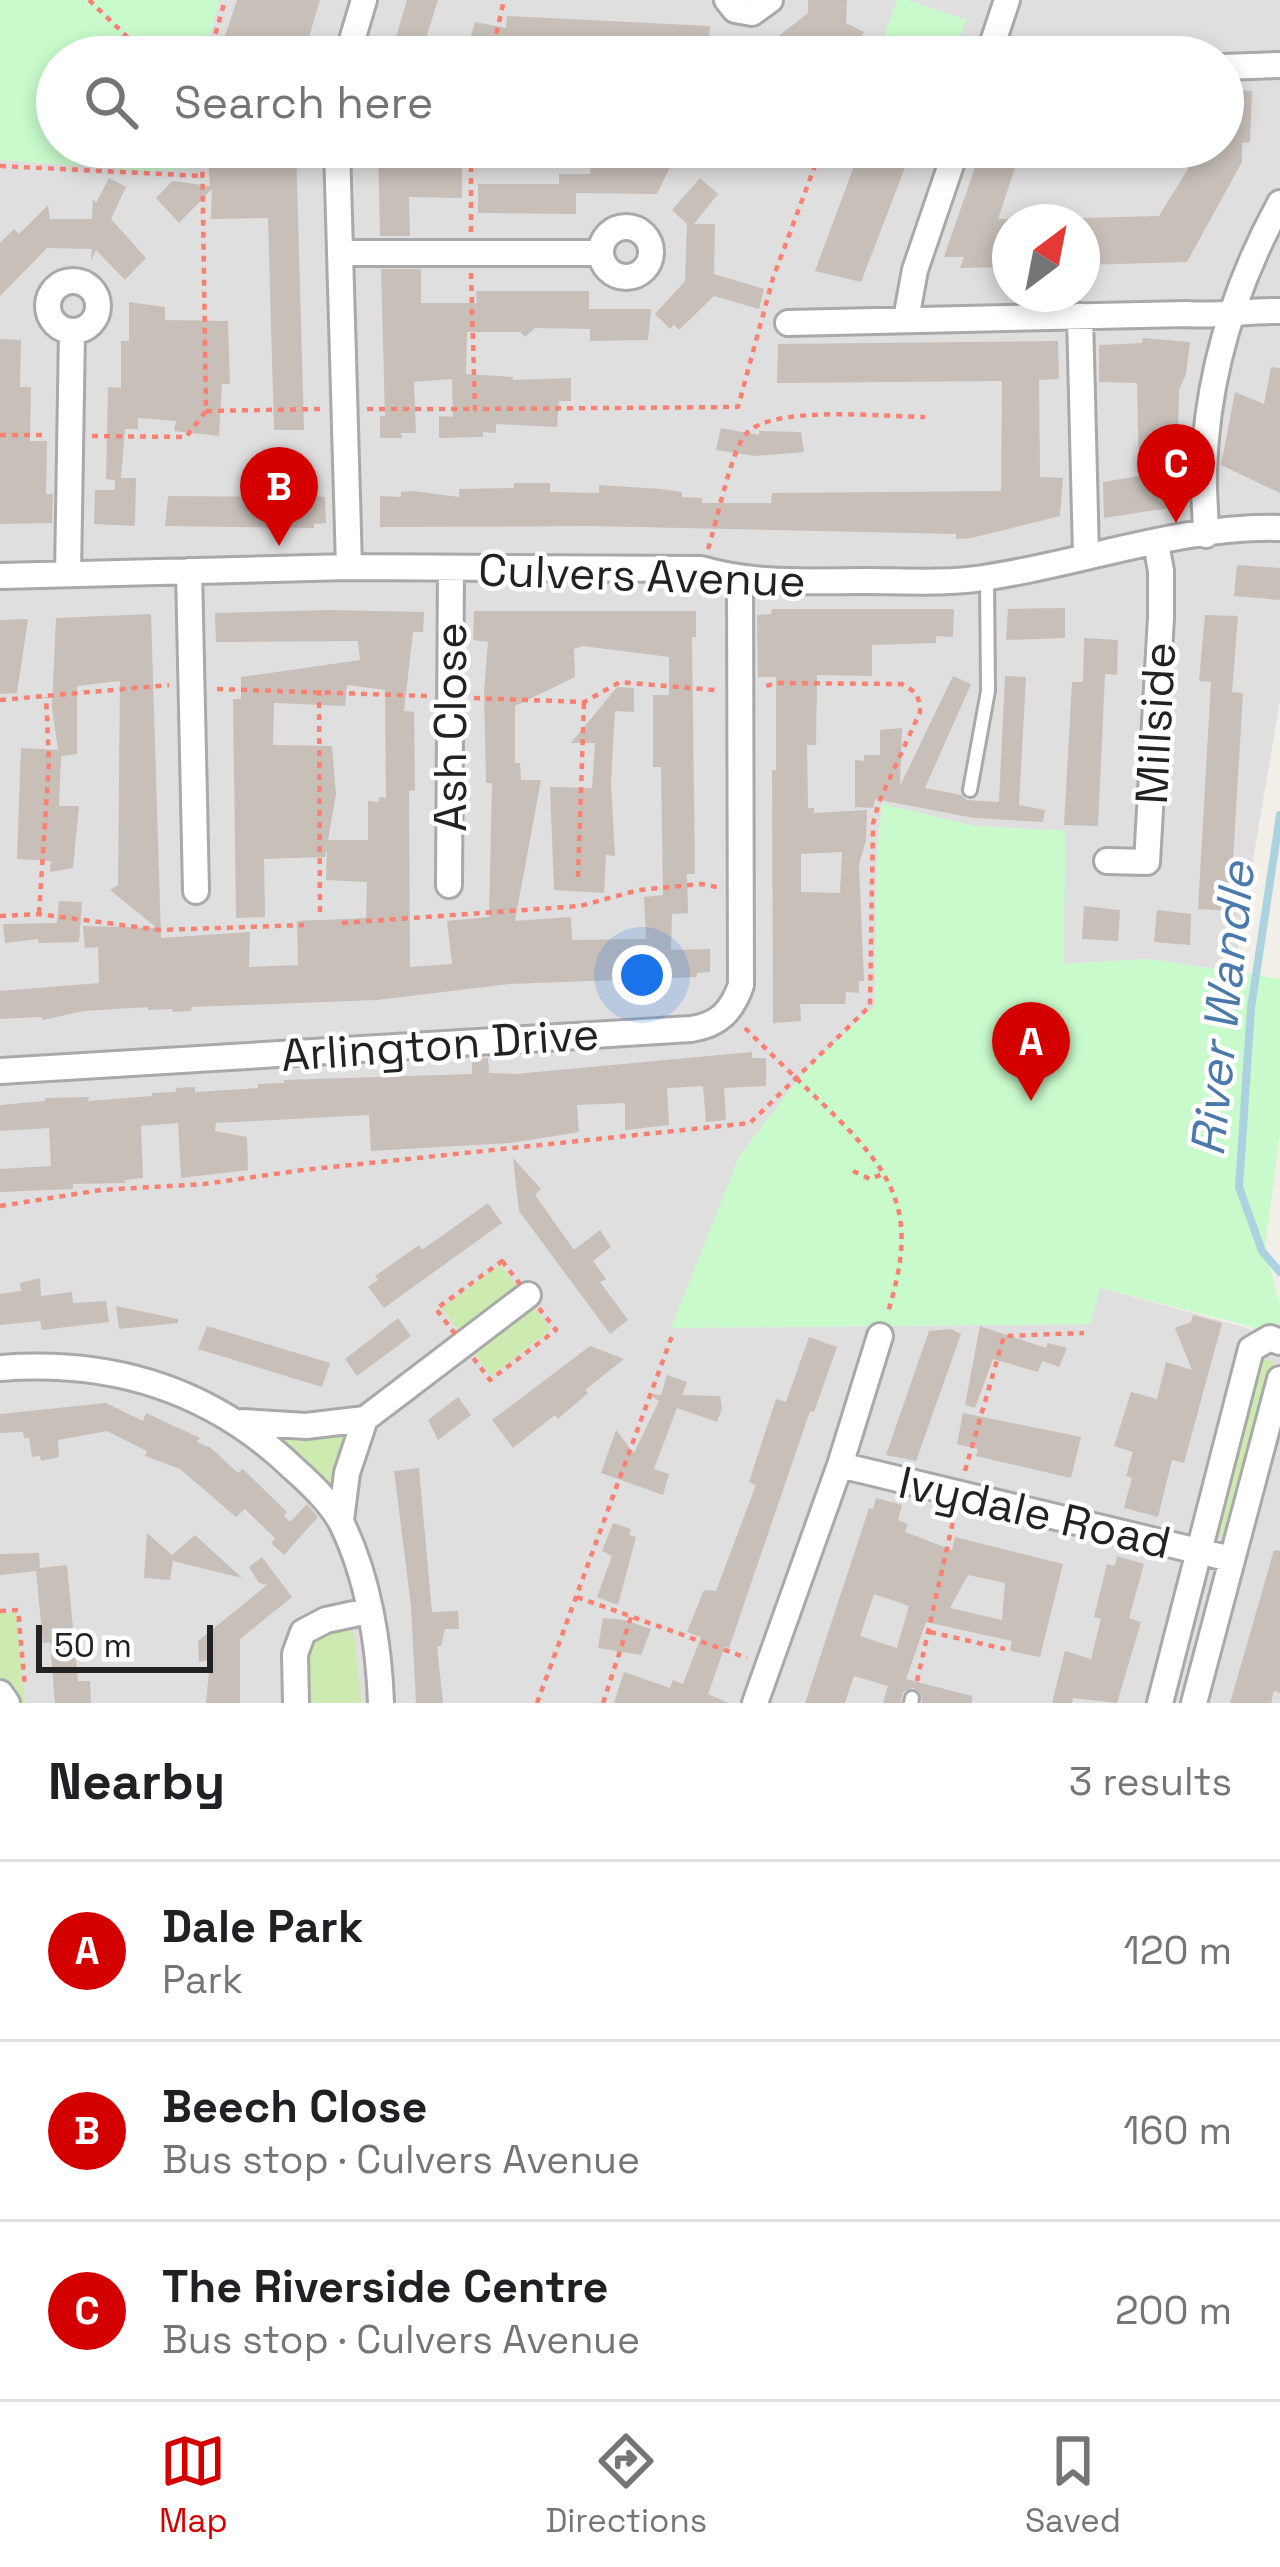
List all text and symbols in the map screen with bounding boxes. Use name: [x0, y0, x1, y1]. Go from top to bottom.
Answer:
search box: [36, 36, 1244, 168]
icon: search: [78, 69, 144, 135]
text: Search here: [174, 74, 433, 131]
north arrow: [992, 204, 1100, 312]
pin: C: [1137, 424, 1215, 523]
pin: B: [240, 447, 318, 546]
street label: Culvers Avenue: [477, 541, 807, 610]
street label: Ash Close: [422, 622, 479, 832]
street label: Millside: [1123, 640, 1188, 806]
water label: River Wandle: [1177, 858, 1268, 1159]
your location: [612, 945, 672, 1005]
pin: A: [992, 1002, 1070, 1101]
street label: Arlington Drive: [279, 1005, 601, 1084]
street label: Ivydale Road: [893, 1454, 1176, 1571]
scale bar: [36, 1619, 213, 1672]
text: 50 m: [54, 1625, 132, 1667]
text: Nearby: [48, 1749, 225, 1814]
text: 3 results: [1069, 1757, 1232, 1806]
text: Dale Park: [162, 1898, 363, 1955]
text: A: [75, 1926, 99, 1975]
text: 120 m: [1124, 1926, 1232, 1975]
text: Park: [162, 1955, 243, 2004]
text: Beech Close: [162, 2078, 427, 2135]
text: B: [74, 2106, 100, 2155]
text: 160 m: [1123, 2106, 1232, 2155]
text: Bus stop · Culvers Avenue: [162, 2135, 640, 2184]
text: The Riverside Centre: [162, 2258, 608, 2315]
text: C: [74, 2286, 100, 2335]
text: 200 m: [1115, 2286, 1232, 2335]
text: Bus stop · Culvers Avenue: [162, 2315, 640, 2364]
tab: Map: [159, 2428, 228, 2542]
tab: Directions: [545, 2428, 707, 2542]
tab: Saved: [1025, 2428, 1121, 2542]

